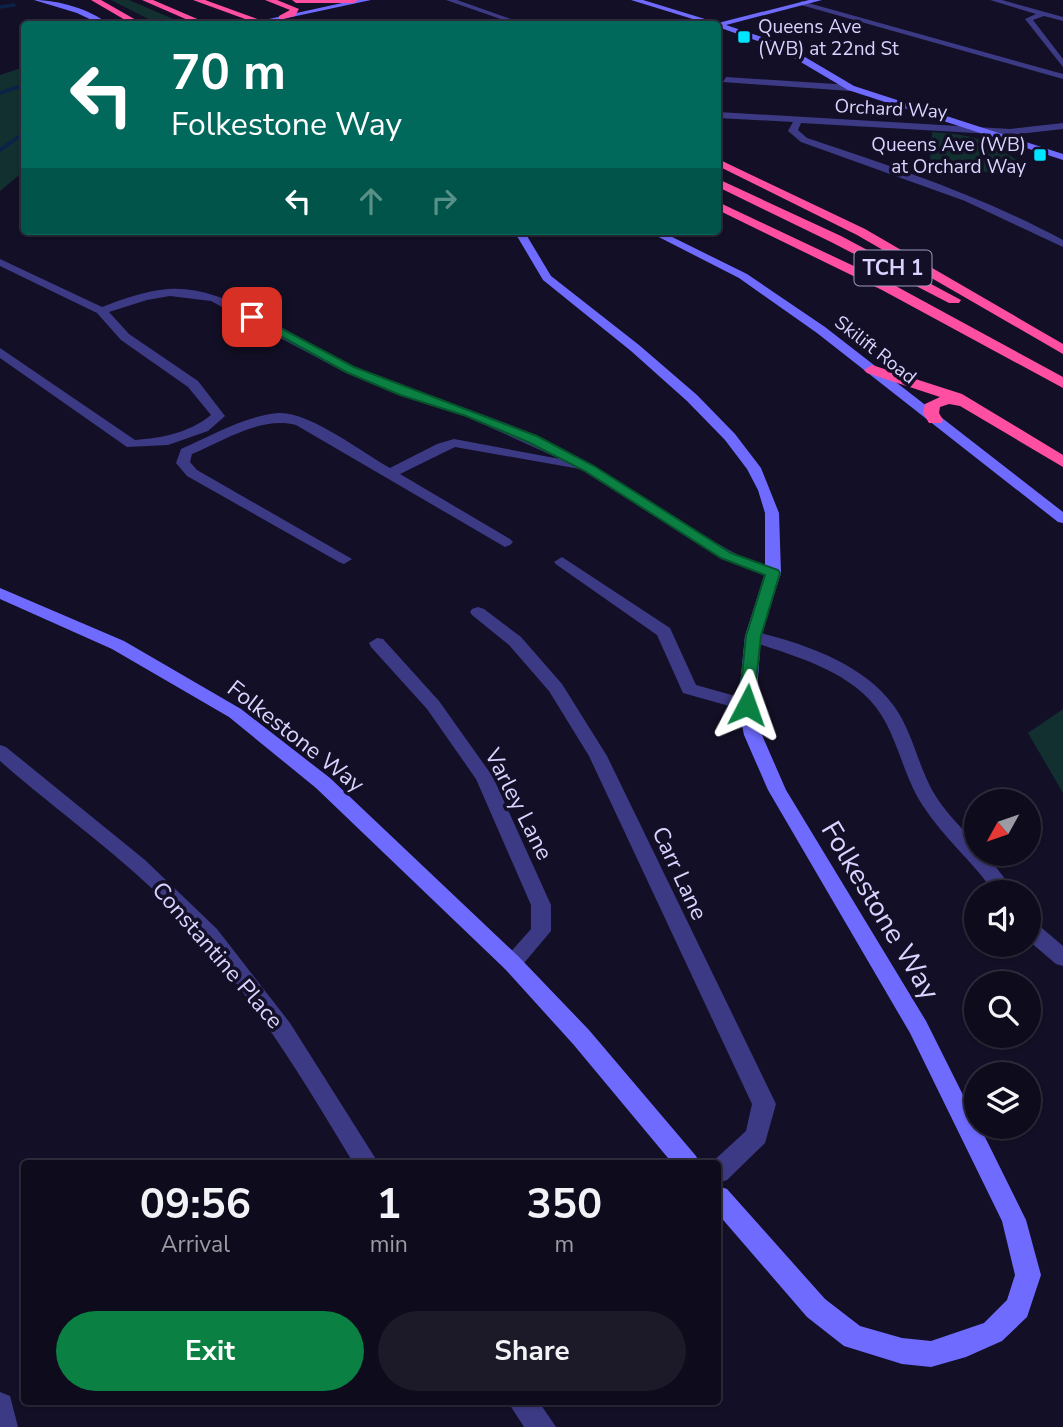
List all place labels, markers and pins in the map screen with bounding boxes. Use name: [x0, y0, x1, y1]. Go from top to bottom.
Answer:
place label: Queens Ave (WB) at 22nd St: [758, 14, 899, 62]
marker: Queens Ave (WB) at 22nd St: [736, 29, 752, 45]
place label: Queens Ave (WB) at Orchard Way: [871, 132, 1026, 180]
marker: Queens Ave (WB) at Orchard Way: [1032, 147, 1048, 163]
pin: [222, 287, 282, 347]

